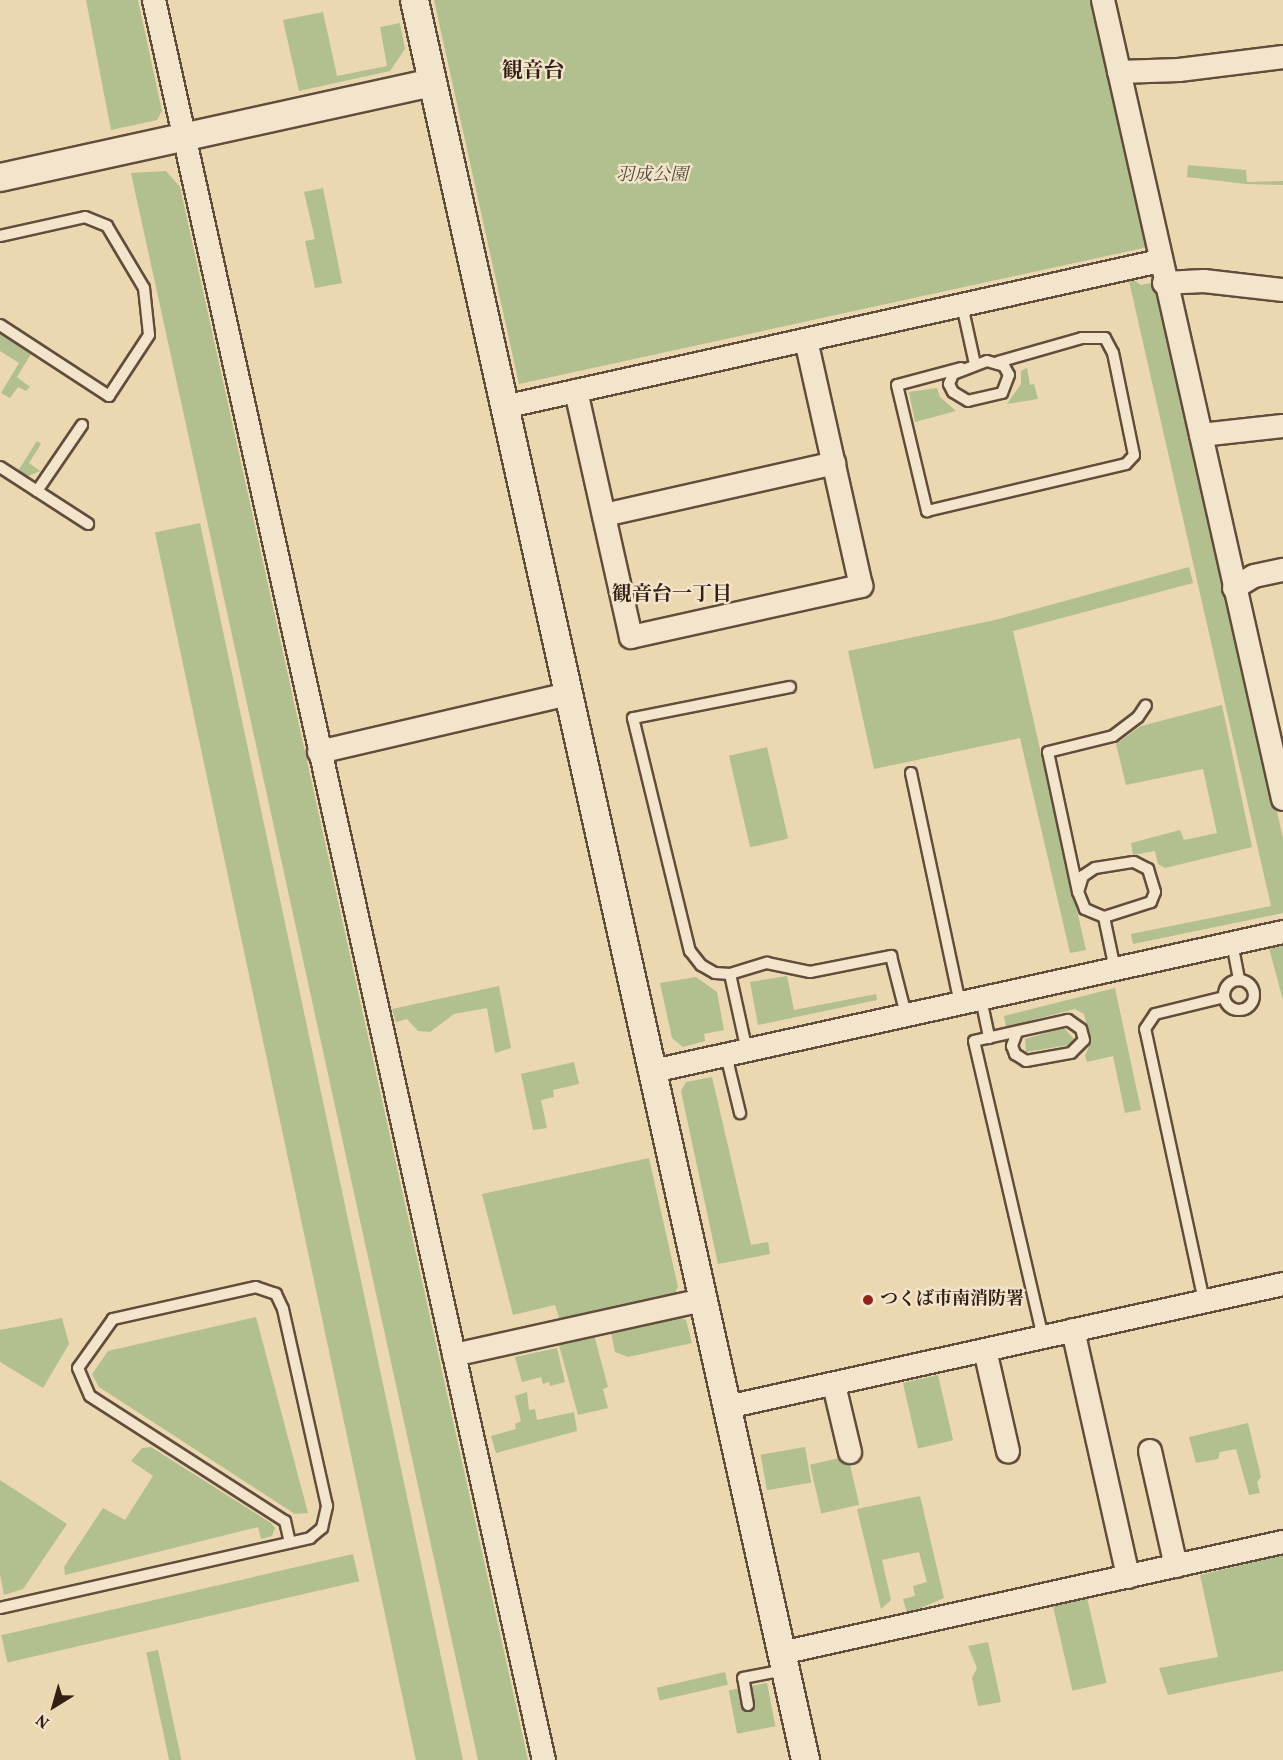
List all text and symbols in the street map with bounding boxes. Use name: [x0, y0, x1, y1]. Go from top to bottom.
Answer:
district label: 観音台: [502, 59, 564, 85]
park label: 羽成公園: [616, 165, 688, 187]
district label: 観音台一丁目: [612, 583, 732, 607]
place label: つくば市南消防署: [880, 1289, 1024, 1311]
marker: つくば市南消防署: [861, 1293, 875, 1307]
north arrow: [24, 1676, 84, 1736]
text: N: [32, 1708, 54, 1733]

